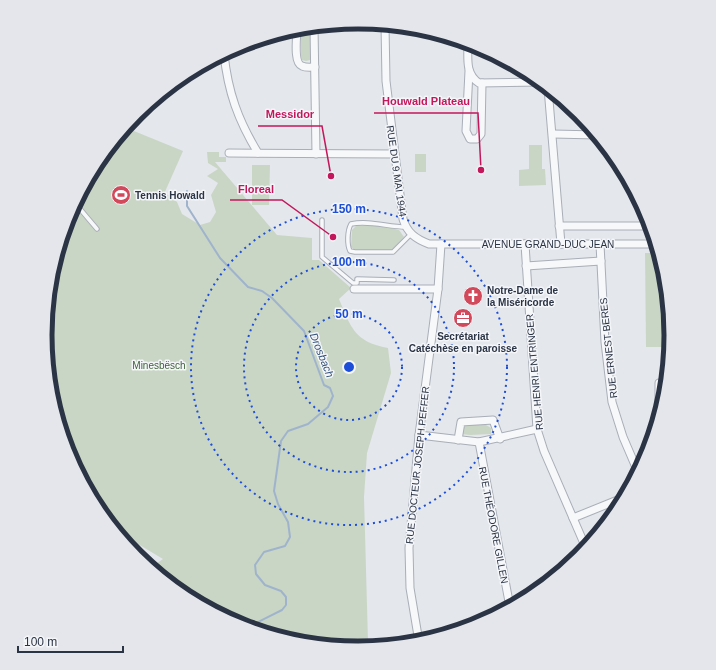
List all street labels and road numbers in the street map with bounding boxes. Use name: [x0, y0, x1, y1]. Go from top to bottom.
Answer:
street label: RUE DU 9 MAI 1944: [385, 125, 408, 218]
street label: AVENUE GRAND-DUC JEAN: [482, 239, 614, 250]
street label: RUE ERNEST BERES: [598, 297, 619, 399]
street label: RUE HENRI ENTRINGER: [524, 313, 545, 431]
street label: RUE DOCTEUR JOSEPH PEFFER: [404, 386, 431, 544]
street label: RUE THÉODORE GILLEN: [477, 466, 511, 584]

